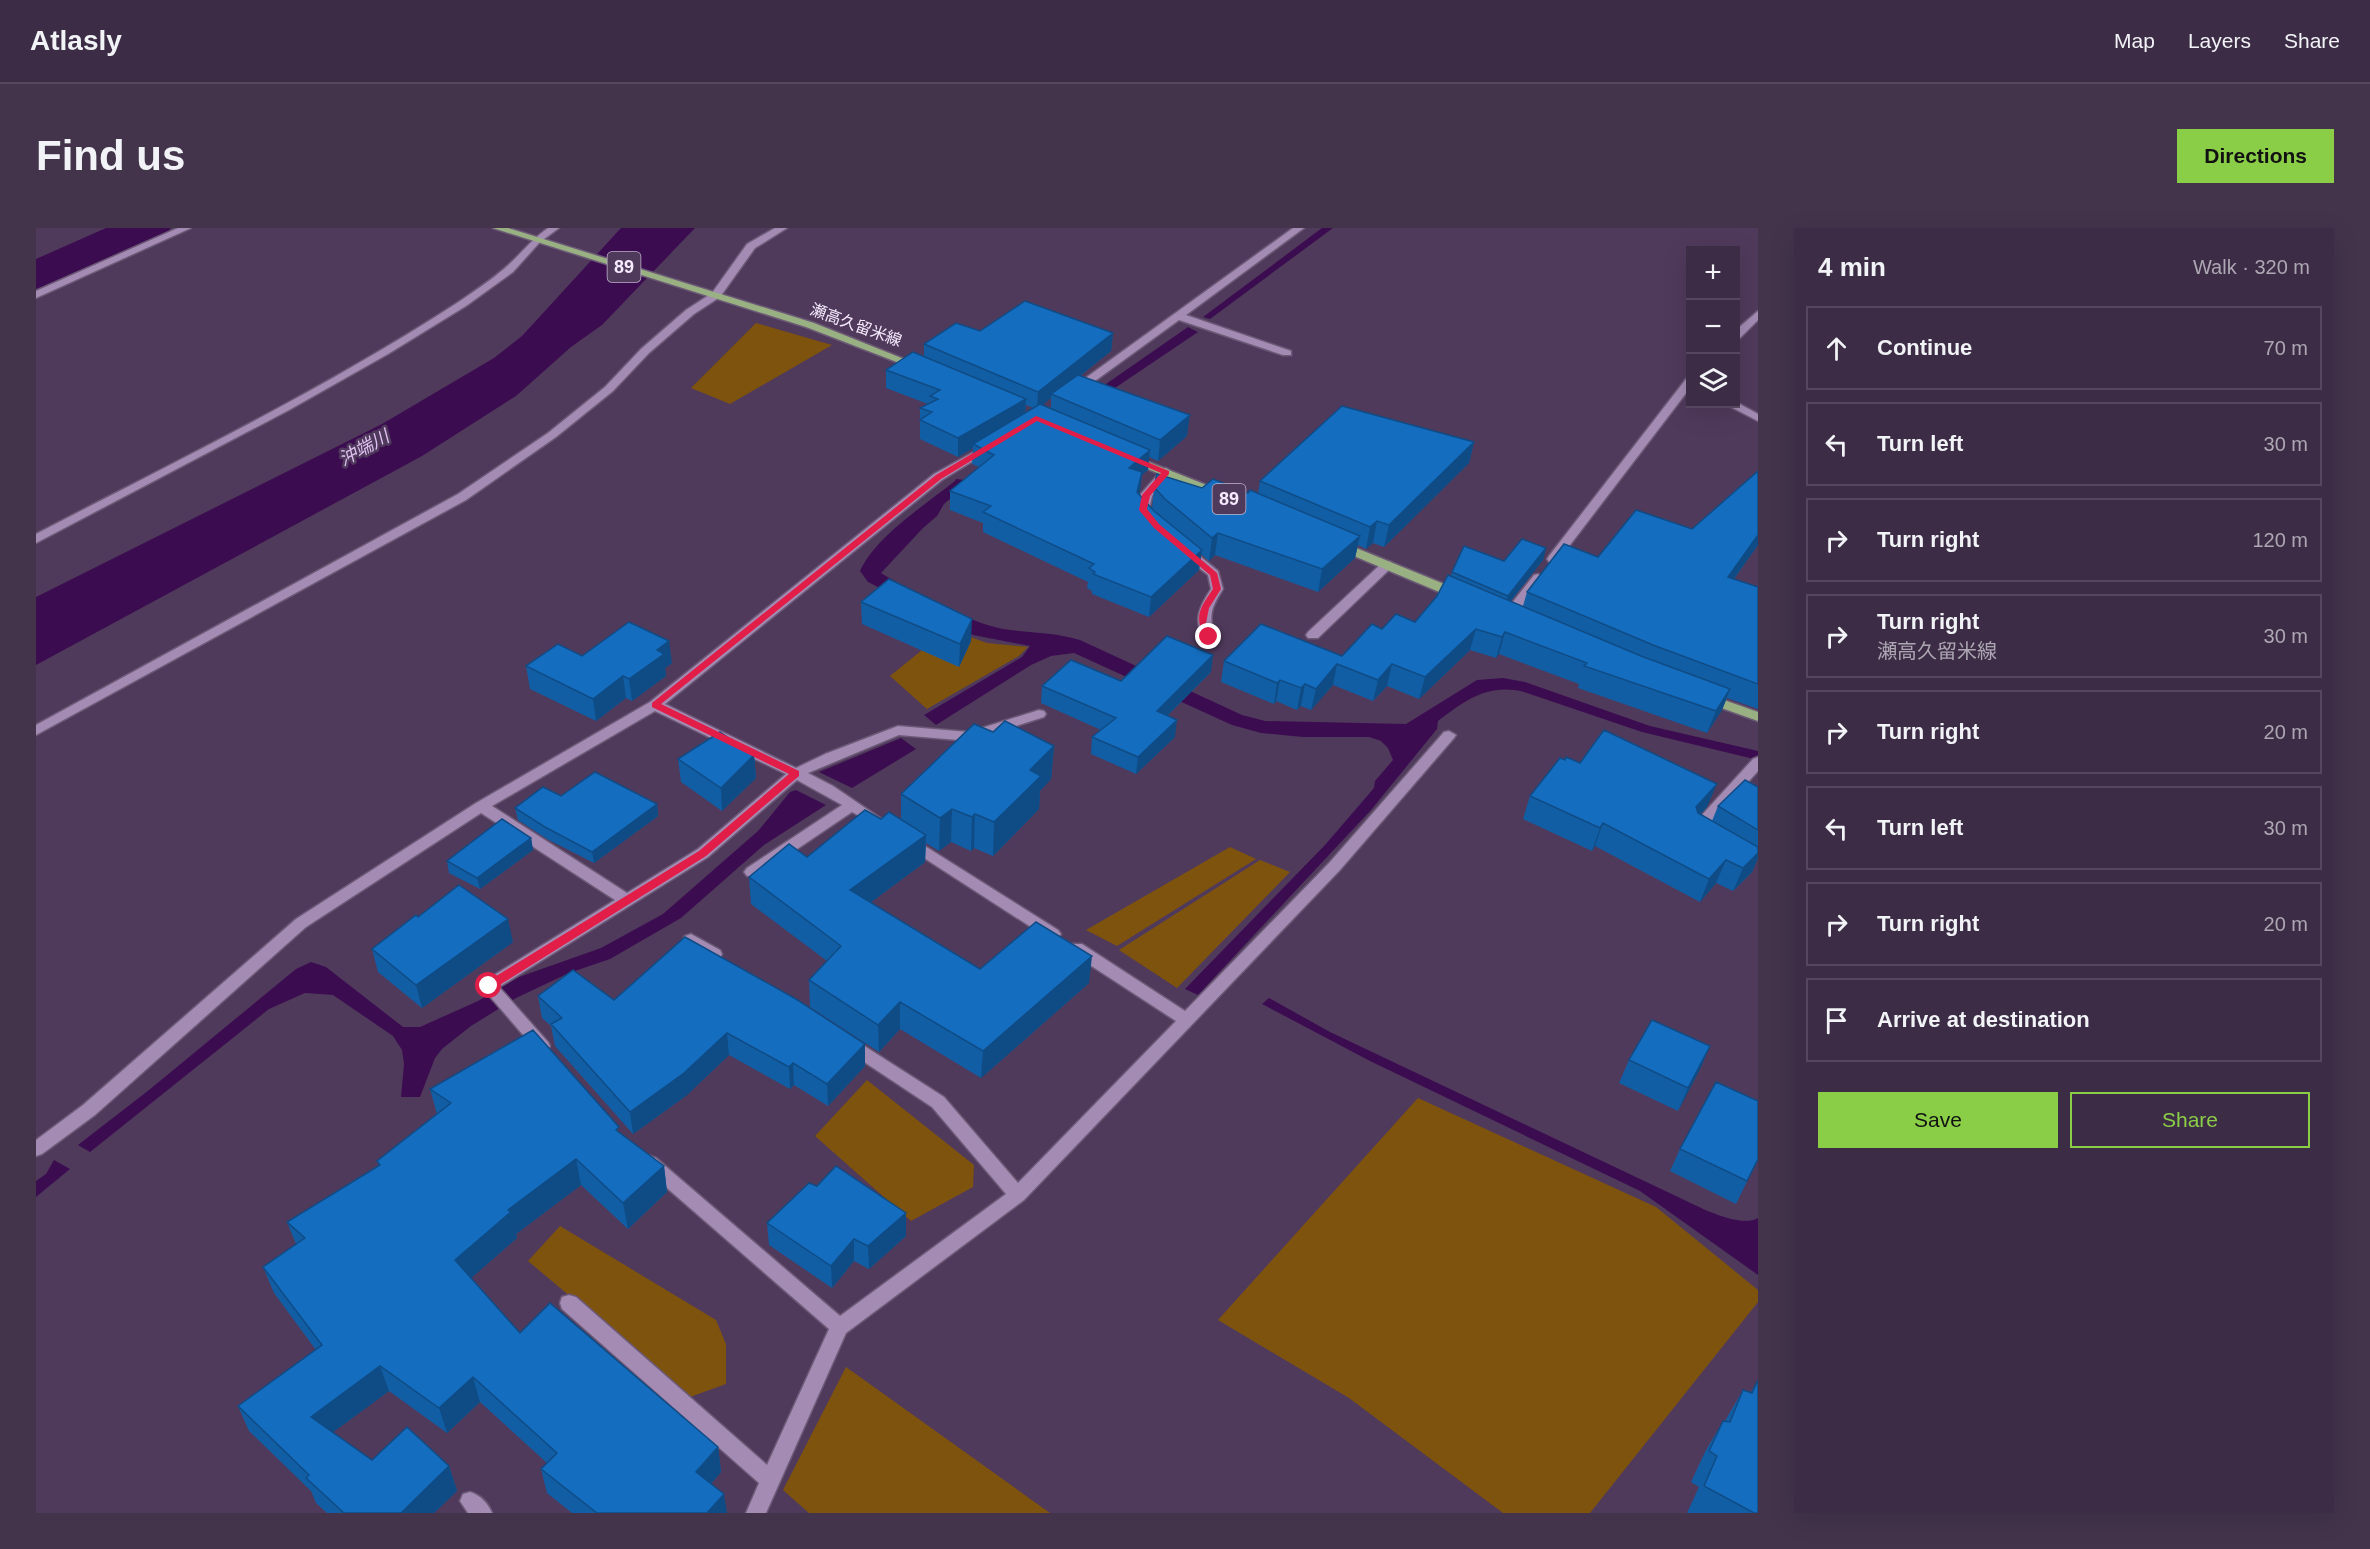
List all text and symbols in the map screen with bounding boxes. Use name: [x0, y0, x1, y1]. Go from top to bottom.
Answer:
text: Atlasly: [30, 25, 122, 56]
text: Map: [2114, 29, 2155, 52]
text: Layers: [2188, 29, 2251, 52]
text: Share: [2284, 29, 2340, 52]
button: Directions: [2177, 129, 2334, 183]
text: Find us: [36, 132, 185, 179]
map controls: [1686, 246, 1740, 408]
button: +: [1686, 246, 1740, 300]
road number: 89: [608, 252, 640, 282]
text: 4 min: [1818, 252, 1886, 282]
text: Walk · 320 m: [2193, 256, 2310, 278]
button: −: [1686, 300, 1740, 354]
street label: 瀬高久留米線: [808, 301, 904, 349]
icon: ahead: [1820, 332, 1853, 365]
text: Continue: [1877, 335, 1972, 360]
text: 70 m: [2264, 337, 2308, 359]
button: layers: [1686, 354, 1740, 408]
water label: 沖端川: [336, 425, 394, 470]
icon: left: [1820, 428, 1853, 461]
text: Turn left: [1877, 431, 1963, 456]
text: 30 m: [2264, 433, 2308, 455]
road number: 89: [1212, 484, 1246, 514]
icon: right: [1820, 524, 1853, 557]
text: Turn right: [1877, 527, 1979, 552]
text: 120 m: [2252, 529, 2308, 551]
text: Turn right: [1877, 609, 1979, 634]
icon: right: [1820, 620, 1853, 653]
route end: [1195, 623, 1221, 649]
text: 30 m: [2264, 625, 2308, 647]
text: 瀬高久留米線: [1877, 640, 1997, 662]
icon: right: [1820, 716, 1853, 749]
text: Turn right: [1877, 719, 1979, 744]
text: 20 m: [2264, 721, 2308, 743]
icon: left: [1820, 812, 1853, 845]
text: Turn left: [1877, 815, 1963, 840]
text: 30 m: [2264, 817, 2308, 839]
icon: right: [1820, 908, 1853, 941]
text: Turn right: [1877, 911, 1979, 936]
text: 20 m: [2264, 913, 2308, 935]
route start: [475, 972, 501, 998]
icon: arrive: [1820, 1004, 1853, 1037]
text: Arrive at destination: [1877, 1007, 2090, 1032]
button: Save: [1818, 1092, 2058, 1148]
button: Share: [2070, 1092, 2310, 1148]

